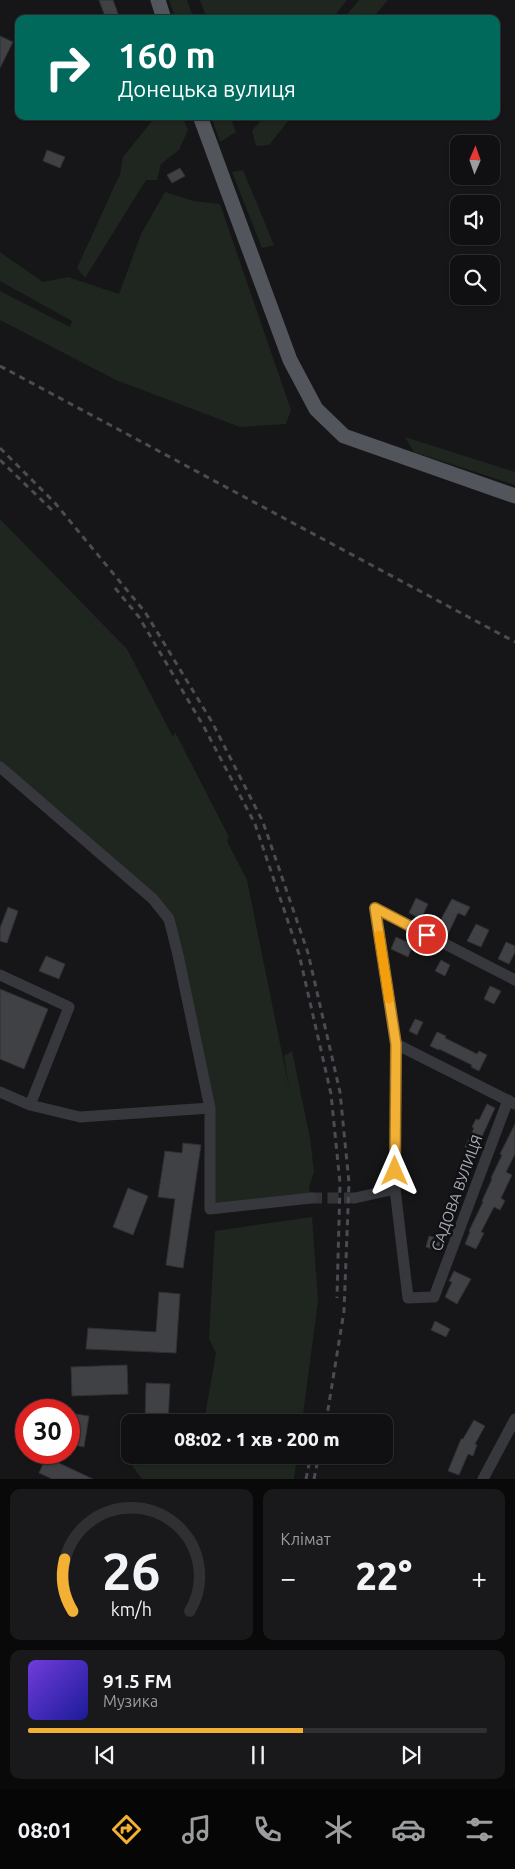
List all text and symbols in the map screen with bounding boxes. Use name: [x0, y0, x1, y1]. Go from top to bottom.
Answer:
icon: right: [35, 35, 100, 100]
text: 160 m: [118, 35, 216, 75]
text: Донецька вулиця: [118, 76, 296, 101]
north arrow: [450, 135, 500, 185]
map controls: [450, 135, 500, 305]
button: sound: [450, 195, 500, 245]
button: search: [450, 255, 500, 305]
pin: [406, 914, 448, 956]
icon: arrive: [413, 921, 441, 949]
street label: САДОВА ВУЛИЦЯ: [428, 1132, 485, 1253]
position arrow: [368, 1144, 420, 1196]
speed limit sign: 30: [15, 1399, 80, 1464]
text: 08:02 · 1 хв · 200 m: [174, 1428, 340, 1450]
text: Клімат: [281, 1530, 331, 1548]
text: 26: [102, 1542, 161, 1600]
text: 22°: [355, 1555, 412, 1597]
text: −: [281, 1562, 296, 1593]
text: +: [471, 1562, 487, 1593]
text: km/h: [111, 1599, 152, 1619]
text: 91.5 FM: [103, 1670, 172, 1692]
text: Музика: [103, 1692, 158, 1710]
icon: previous: [91, 1741, 119, 1769]
icon: pause: [244, 1741, 272, 1769]
icon: next: [397, 1741, 425, 1769]
icon: directions: [109, 1812, 144, 1847]
icon: music: [179, 1812, 214, 1847]
icon: phone: [250, 1812, 285, 1847]
icon: climate: [321, 1812, 356, 1847]
icon: car: [391, 1812, 426, 1847]
icon: filters: [462, 1812, 497, 1847]
text: 08:01: [18, 1817, 73, 1842]

